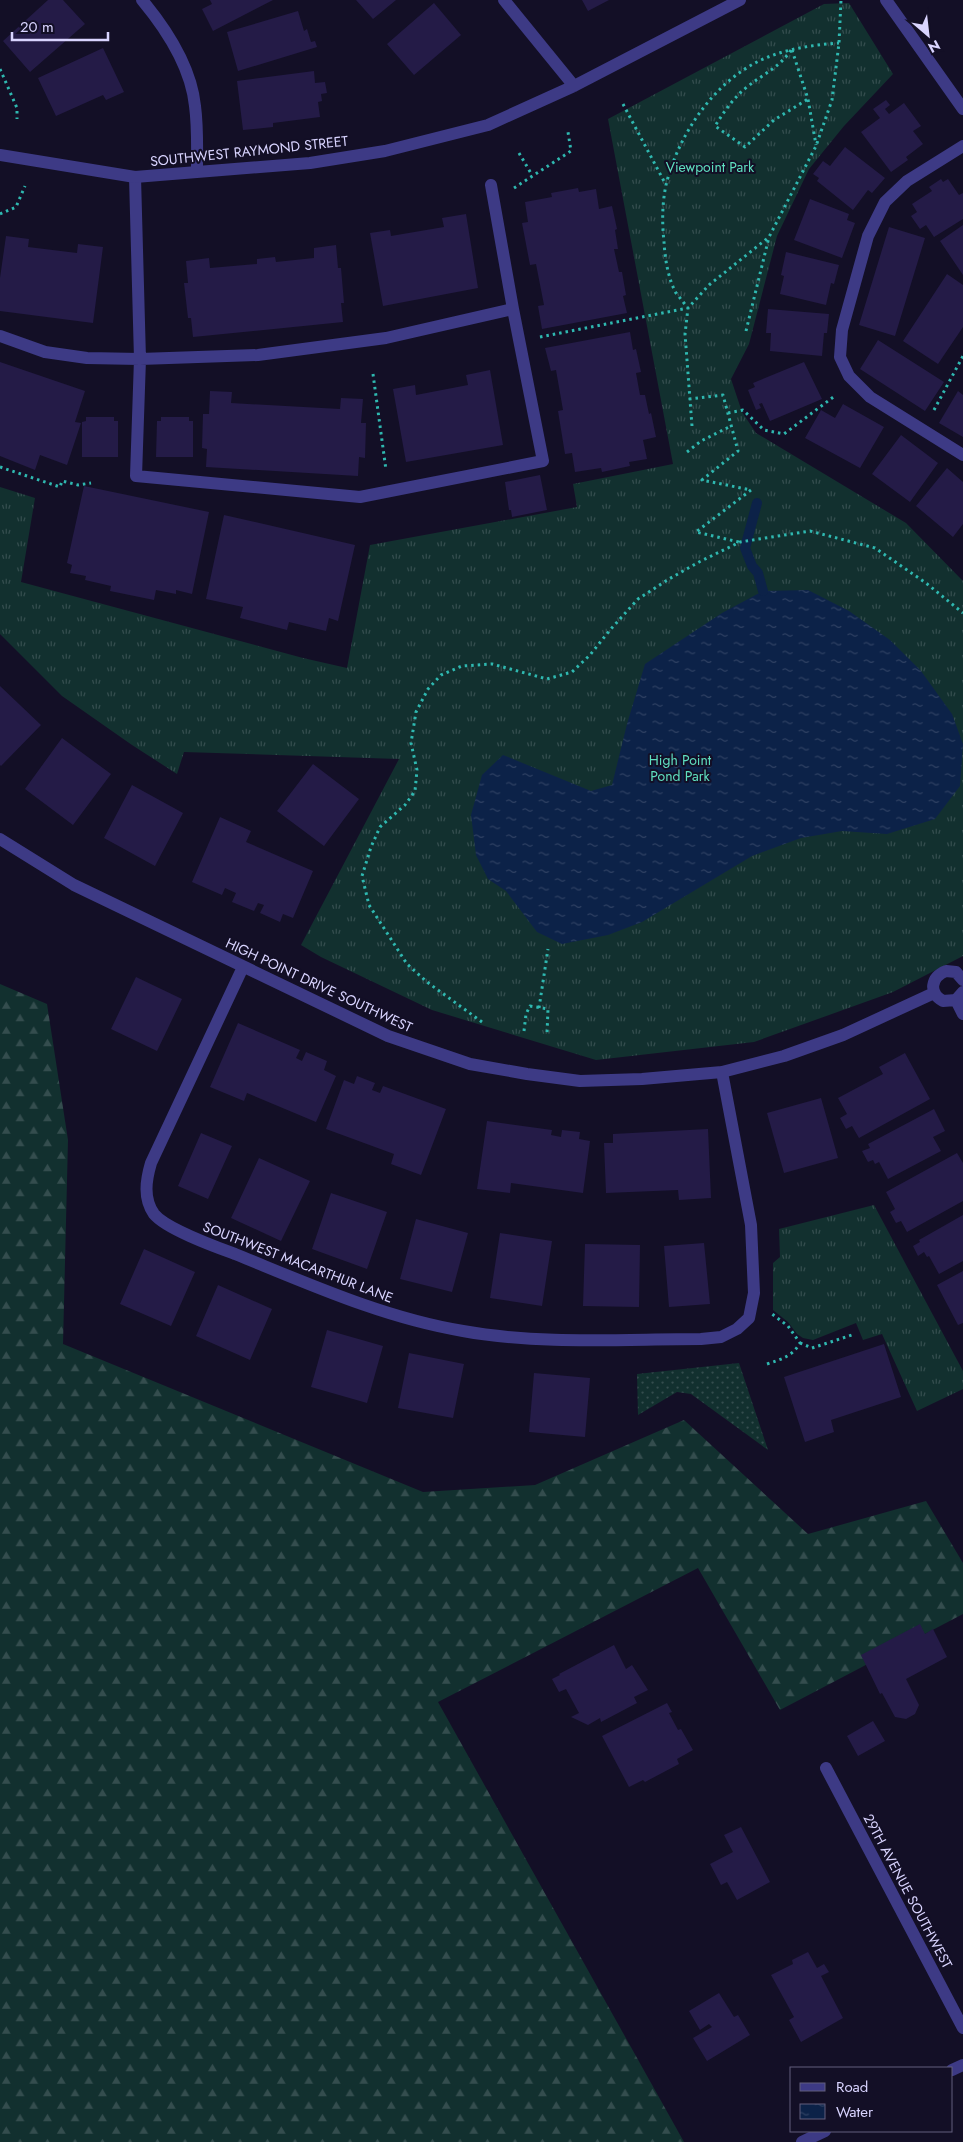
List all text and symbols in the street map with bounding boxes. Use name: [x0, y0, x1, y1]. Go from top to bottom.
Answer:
scale bar: [12, 10, 109, 42]
north arrow: [903, 10, 953, 60]
text: 20 m: [20, 16, 54, 38]
text: N: [924, 35, 944, 58]
street label: SOUTHWEST RAYMOND STREET: [149, 131, 349, 171]
park label: Viewpoint Park: [666, 157, 755, 177]
park label: High Point Pond Park: [649, 750, 712, 786]
street label: HIGH POINT DRIVE SOUTHWEST: [222, 933, 416, 1037]
street label: SOUTHWEST MACARTHUR LANE: [200, 1216, 396, 1308]
street label: 29TH AVENUE SOUTHWEST: [859, 1810, 958, 1972]
legend: [790, 2067, 953, 2132]
text: Road: [836, 2076, 868, 2098]
text: Water: [836, 2101, 874, 2123]

